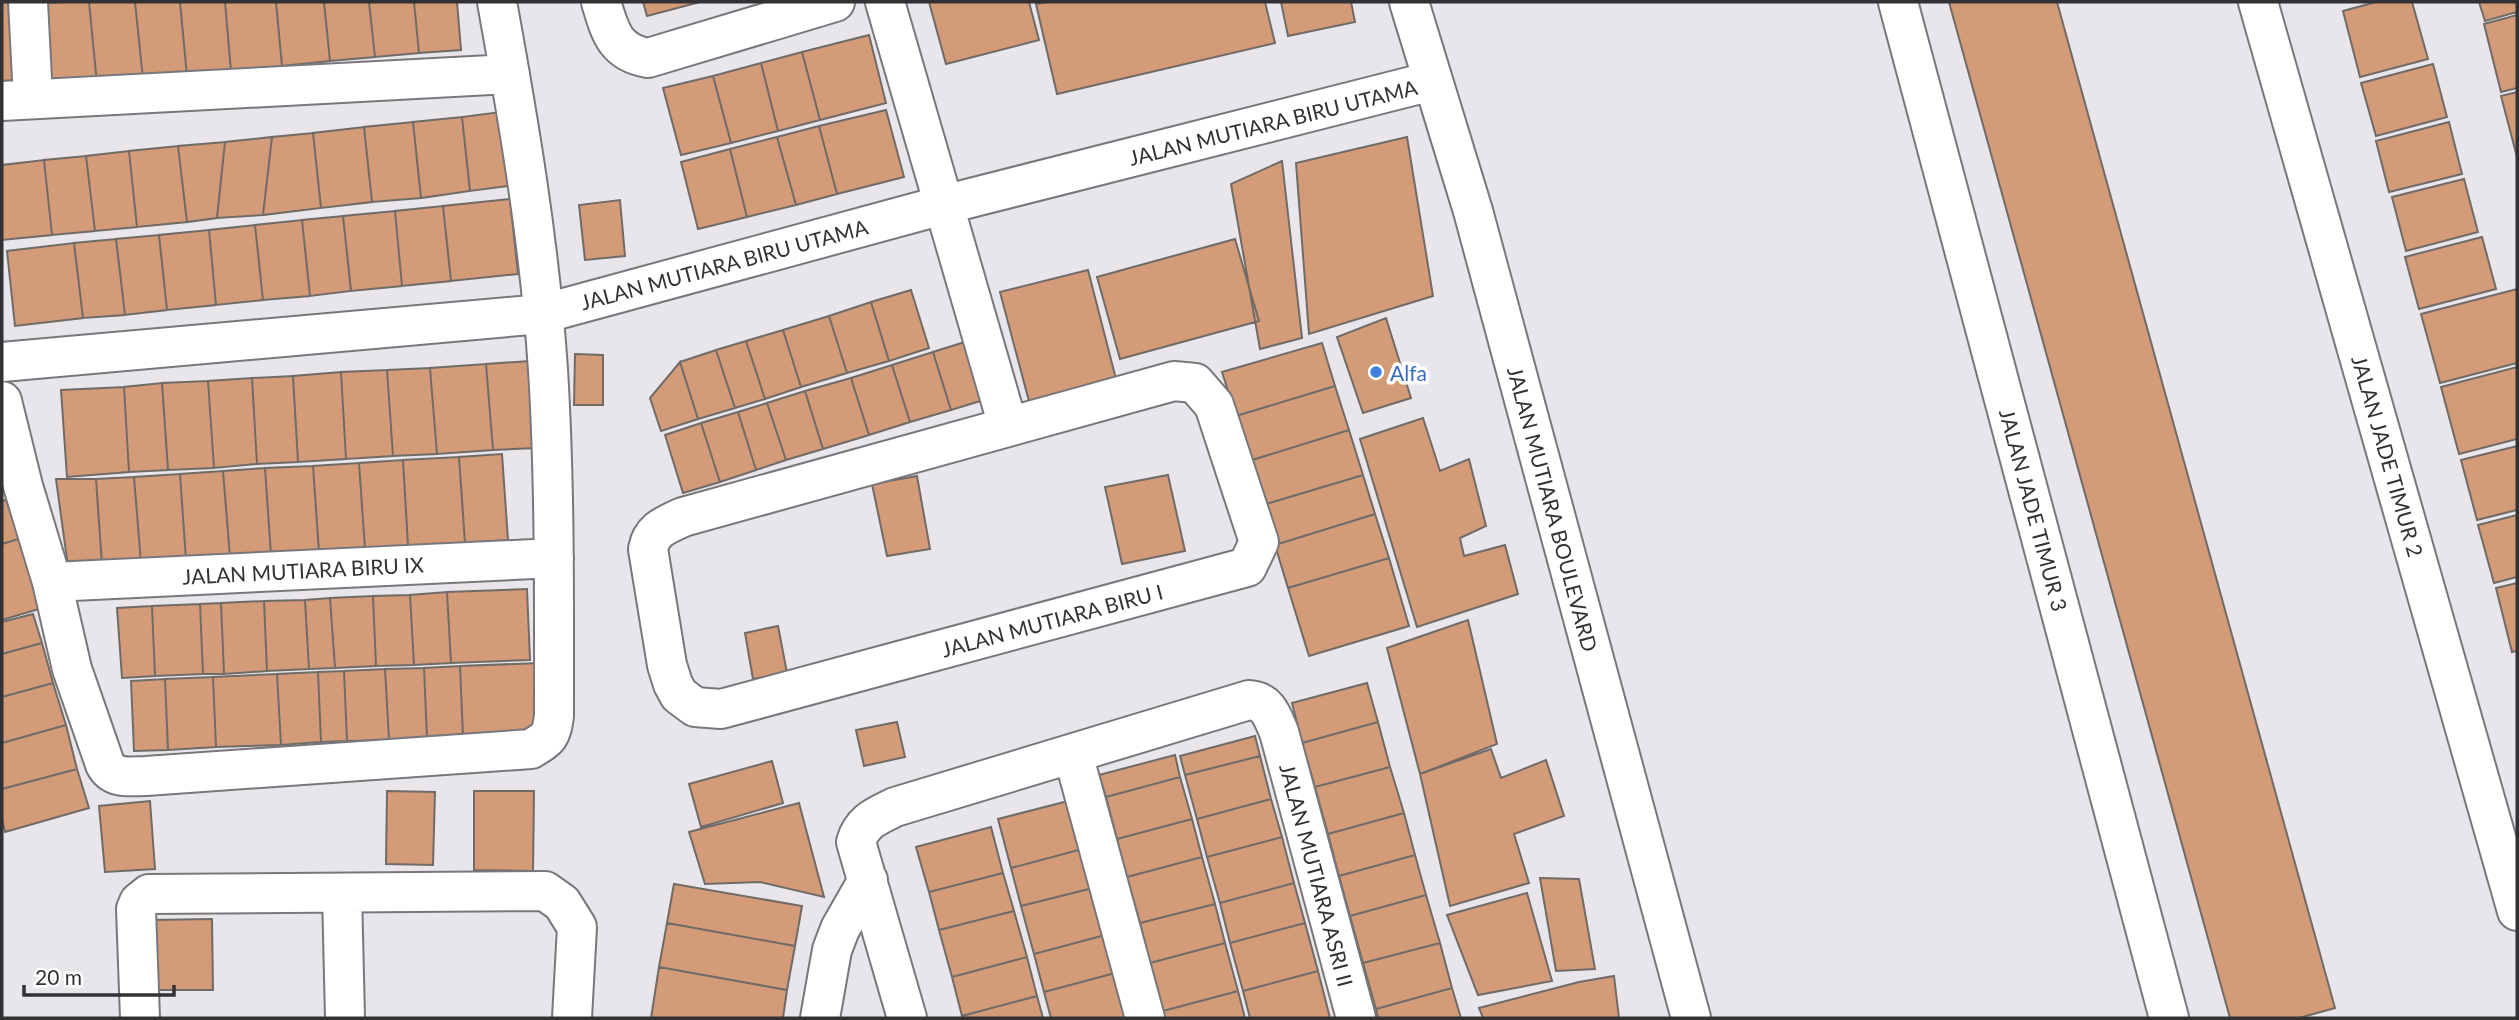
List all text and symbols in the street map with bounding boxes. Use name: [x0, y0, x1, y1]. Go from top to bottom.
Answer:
street label: JALAN MUTIARA BIRU UTAMA: [1126, 74, 1421, 170]
street label: JALAN MUTIARA BIRU UTAMA: [578, 213, 871, 314]
street label: JALAN JADE TIMUR 2: [2347, 352, 2429, 560]
place label: Alfa: [1390, 360, 1427, 385]
marker: Alfa: [1368, 364, 1384, 380]
street label: JALAN MUTIARA BOULEVARD: [1503, 364, 1603, 654]
street label: JALAN JADE TIMUR 3: [1995, 406, 2073, 614]
street label: JALAN MUTIARA BIRU IX: [182, 551, 425, 589]
street label: JALAN MUTIARA BIRU I: [939, 578, 1165, 662]
street label: JALAN MUTIARA ASRI II: [1275, 761, 1359, 989]
scale bar: [24, 954, 175, 998]
text: 20 m: [35, 964, 82, 989]

